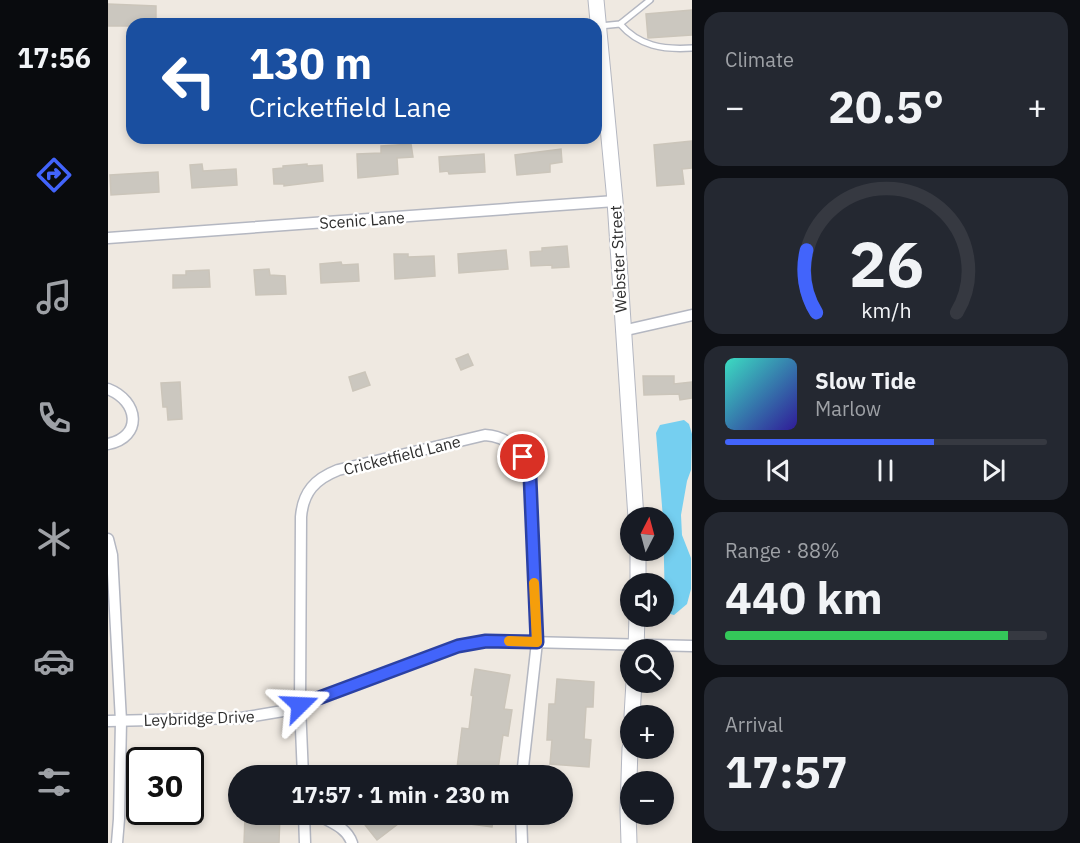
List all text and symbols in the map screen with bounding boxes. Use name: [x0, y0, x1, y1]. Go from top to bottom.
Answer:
text: 130 m: [249, 36, 372, 91]
text: 17:56: [17, 40, 91, 75]
icon: left: [150, 42, 228, 120]
text: Climate: [725, 46, 794, 73]
text: 20.5°: [828, 77, 944, 135]
text: −: [725, 85, 745, 128]
text: +: [1027, 85, 1047, 128]
text: Cricketfield Lane: [249, 89, 451, 124]
icon: directions: [33, 154, 75, 196]
street label: Webster Street: [605, 205, 631, 313]
street label: Scenic Lane: [319, 207, 405, 233]
text: 26: [849, 223, 923, 304]
icon: music: [33, 276, 75, 318]
text: km/h: [861, 296, 911, 324]
text: Slow Tide: [815, 366, 916, 395]
text: Marlow: [815, 395, 881, 422]
icon: phone: [33, 397, 75, 439]
street label: Cricketfield Lane: [341, 431, 463, 479]
pin: [497, 431, 548, 482]
icon: arrive: [506, 440, 539, 473]
icon: previous: [762, 454, 795, 487]
icon: pause: [869, 454, 902, 487]
icon: next: [977, 454, 1010, 487]
north arrow: [620, 507, 674, 561]
map controls: [620, 507, 674, 825]
icon: climate: [33, 518, 75, 560]
text: Range · 88%: [725, 537, 840, 564]
text: 440 km: [725, 568, 883, 626]
button: sound: [620, 573, 674, 627]
button: search: [620, 639, 674, 693]
icon: car: [33, 640, 75, 682]
position arrow: [268, 673, 332, 737]
button: +: [620, 705, 674, 759]
street label: Leybridge Drive: [143, 706, 255, 730]
text: Arrival: [725, 711, 783, 738]
text: 17:57: [725, 742, 848, 800]
speed limit sign: 30: [126, 747, 204, 825]
icon: filters: [33, 761, 75, 803]
button: −: [620, 771, 674, 825]
text: 17:57 · 1 min · 230 m: [291, 780, 510, 809]

